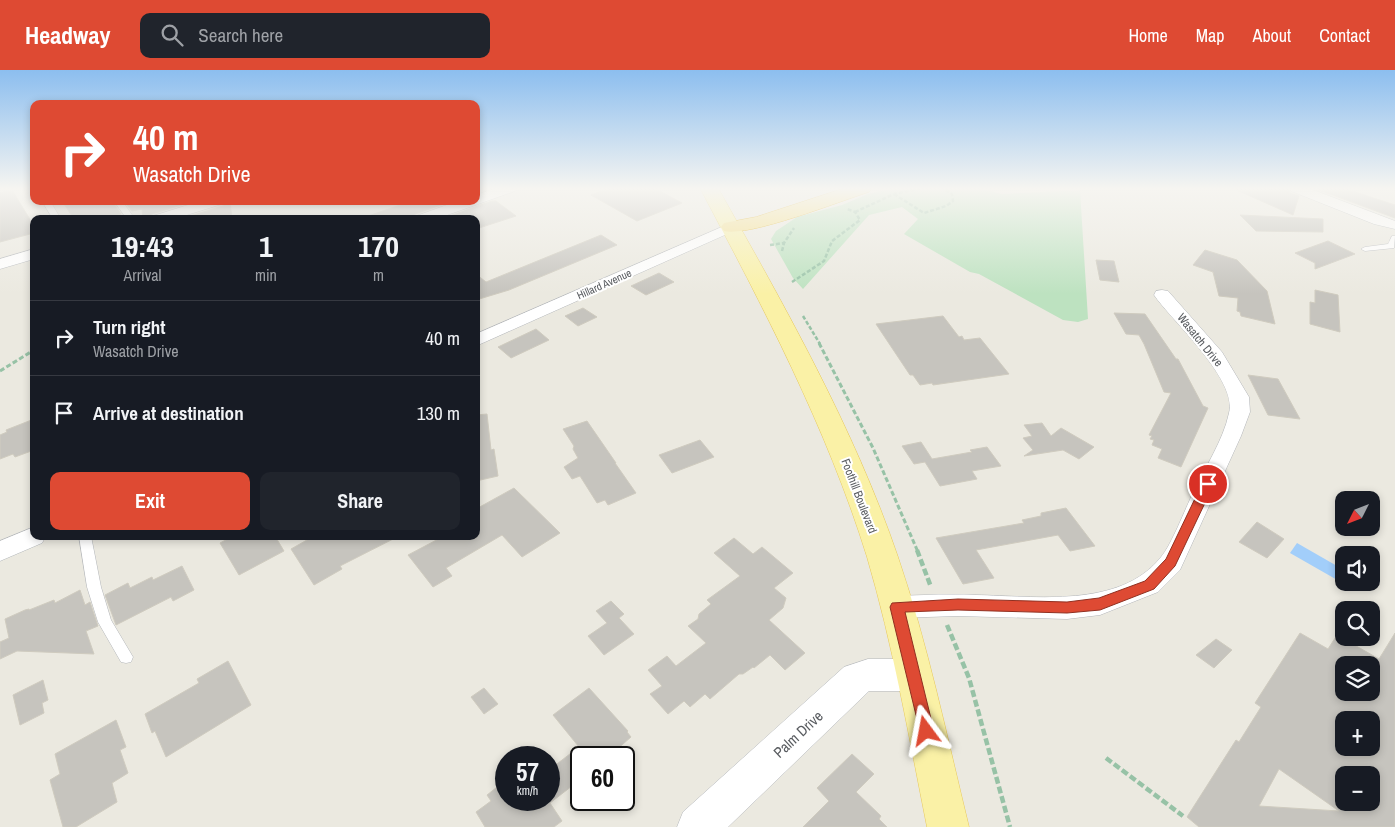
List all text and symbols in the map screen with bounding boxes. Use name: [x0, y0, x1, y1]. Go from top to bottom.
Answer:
search box: [140, 13, 490, 58]
text: Headway: [25, 19, 110, 51]
icon: search: [158, 21, 186, 49]
text: Search here: [198, 22, 283, 48]
text: Home: [1128, 23, 1168, 48]
text: Map: [1196, 23, 1225, 48]
text: About: [1253, 23, 1291, 48]
text: Contact: [1319, 23, 1370, 48]
text: 40 m: [133, 114, 198, 161]
icon: right: [50, 120, 115, 185]
text: Wasatch Drive: [133, 159, 251, 189]
text: 19:43: [111, 226, 174, 266]
text: 1: [259, 226, 273, 266]
text: 170: [358, 226, 399, 266]
text: Arrival: [124, 264, 161, 286]
text: min: [255, 264, 277, 286]
text: m: [373, 264, 384, 286]
street label: Hillard Avenue: [574, 266, 634, 302]
street label: Wasatch Drive: [1174, 310, 1226, 370]
text: Turn right: [93, 314, 165, 340]
icon: right: [50, 324, 78, 352]
text: 40 m: [425, 325, 460, 351]
text: Wasatch Drive: [93, 340, 179, 362]
icon: arrive: [50, 399, 78, 427]
text: Arrive at destination: [93, 400, 244, 426]
text: 130 m: [417, 400, 460, 426]
street label: Foothill Boulevard: [837, 456, 881, 536]
pin: [1187, 463, 1229, 505]
icon: arrive: [1194, 470, 1222, 498]
button: Exit: [50, 472, 250, 530]
button: Share: [260, 472, 460, 530]
north arrow: [1335, 491, 1380, 536]
map controls: [1335, 491, 1380, 811]
button: sound: [1335, 546, 1380, 591]
button: search: [1335, 601, 1380, 646]
button: layers: [1335, 656, 1380, 701]
position arrow: [899, 704, 951, 756]
street label: Palm Drive: [769, 705, 828, 762]
button: +: [1335, 711, 1380, 756]
speed limit sign: 60: [570, 746, 635, 811]
text: 57: [516, 755, 539, 789]
button: −: [1335, 766, 1380, 811]
text: km/h: [517, 783, 538, 799]

